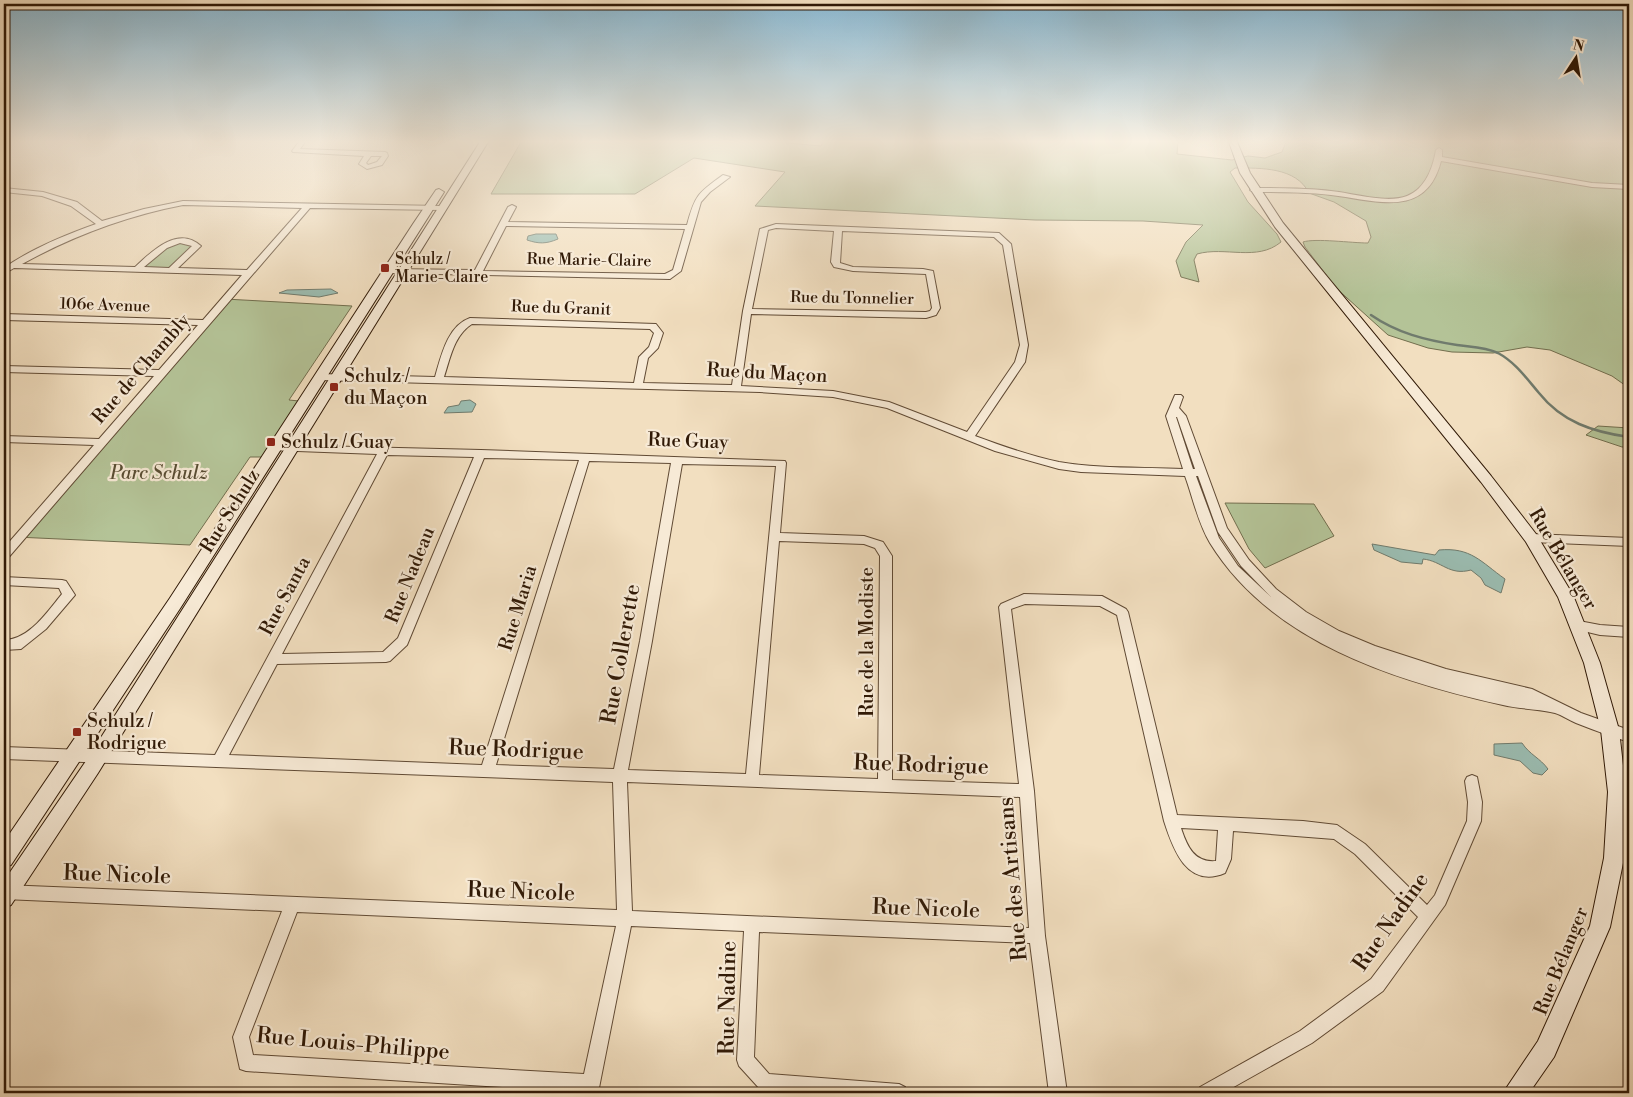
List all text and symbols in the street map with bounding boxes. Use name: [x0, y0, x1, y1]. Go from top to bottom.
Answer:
north arrow: [1550, 32, 1600, 82]
text: N: [1571, 36, 1586, 56]
place label: Schulz / Marie-Claire: [395, 249, 488, 287]
street label: Rue Marie-Claire: [526, 249, 652, 271]
marker: Schulz / Marie-Claire: [379, 262, 391, 274]
street label: Rue du Tonnelier: [790, 287, 914, 309]
street label: 106e Avenue: [59, 293, 151, 317]
street label: Rue du Granit: [511, 296, 612, 320]
street label: Rue de Chambly: [87, 308, 196, 429]
street label: Rue du Maçon: [706, 358, 828, 388]
place label: Schulz / du Maçon: [344, 364, 428, 410]
marker: Schulz / du Maçon: [328, 381, 340, 393]
street label: Rue Guay: [647, 428, 730, 454]
place label: Schulz / Guay: [281, 430, 394, 454]
marker: Schulz / Guay: [265, 436, 277, 448]
park label: Parc Schulz: [109, 461, 208, 485]
street label: Rue Schulz: [195, 464, 265, 558]
street label: Rue Bélanger: [1523, 504, 1603, 614]
street label: Rue Nadeau: [380, 523, 440, 627]
street label: Rue Santa: [254, 552, 316, 640]
street label: Rue Maria: [494, 562, 543, 654]
street label: Rue de la Modiste: [855, 567, 879, 717]
street label: Rue Collerette: [595, 582, 647, 726]
place label: Schulz / Rodrigue: [87, 709, 167, 755]
marker: Schulz / Rodrigue: [71, 726, 83, 738]
street label: Rue Rodrigue: [448, 734, 584, 766]
street label: Rue Rodrigue: [853, 749, 989, 781]
street label: Rue des Artisans: [992, 796, 1034, 962]
street label: Rue Nicole: [63, 860, 171, 890]
street label: Rue Nadine: [1347, 867, 1435, 977]
street label: Rue Nicole: [467, 877, 575, 907]
street label: Rue Nicole: [872, 894, 980, 924]
street label: Rue Bélanger: [1528, 903, 1594, 1019]
street label: Rue Nadine: [714, 941, 742, 1055]
street label: Rue Louis-Philippe: [255, 1022, 451, 1066]

